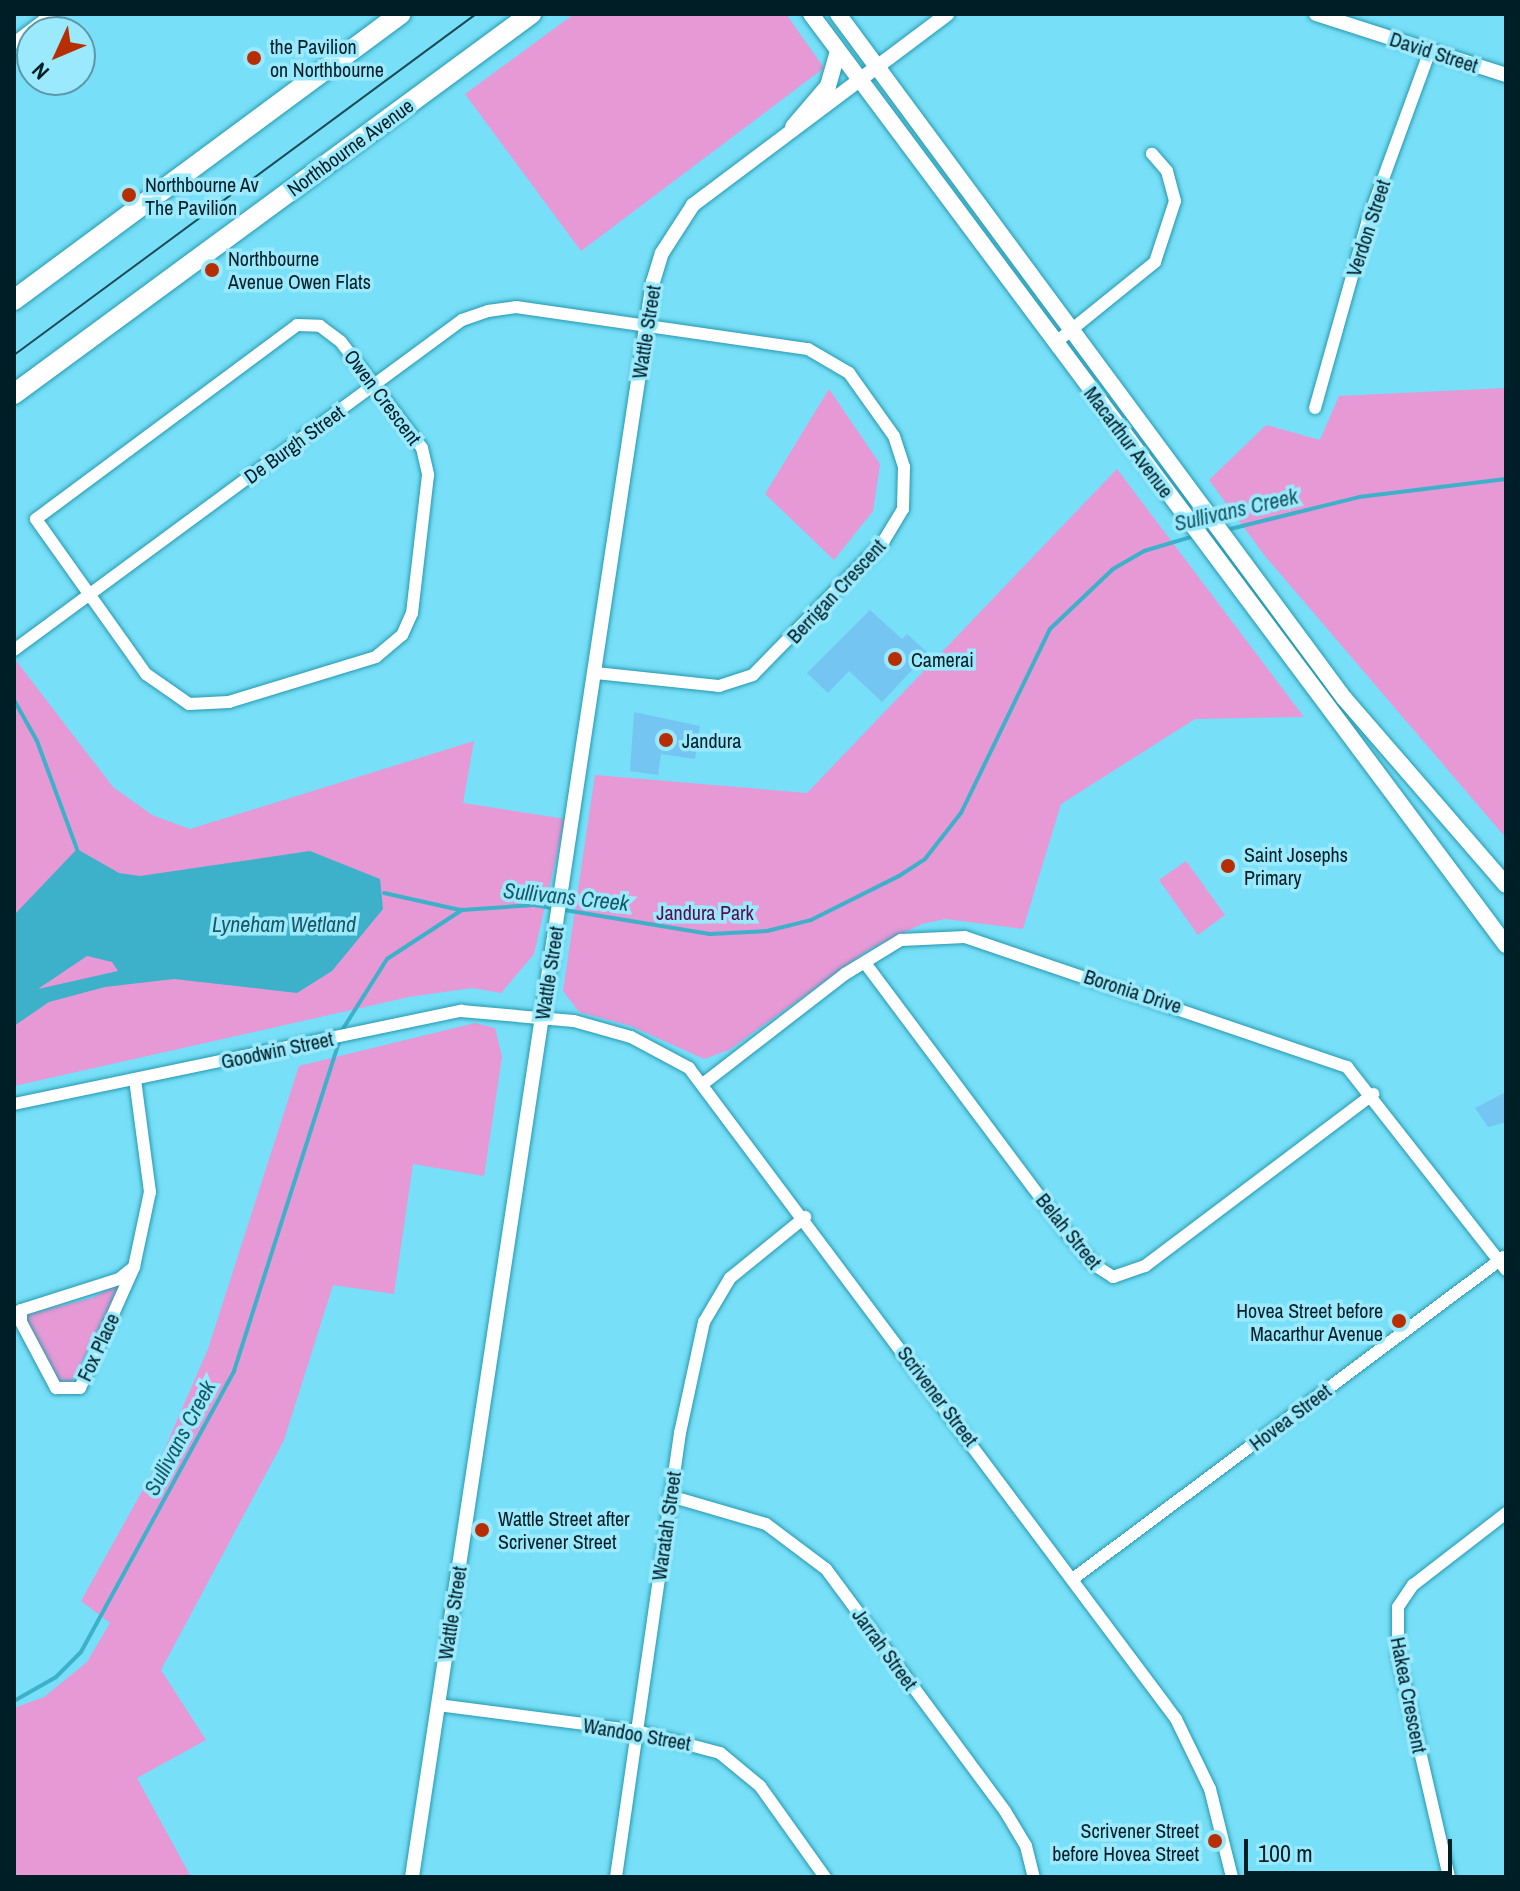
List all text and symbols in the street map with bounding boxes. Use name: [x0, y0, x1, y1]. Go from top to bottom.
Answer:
north arrow: [16, 16, 96, 96]
street label: David Street: [1387, 27, 1481, 77]
place label: the Pavilion on Northbourne: [270, 34, 384, 81]
marker: the Pavilion on Northbourne: [245, 49, 263, 67]
text: N: [25, 56, 55, 86]
street label: Northbourne Avenue: [282, 93, 418, 201]
place label: Northbourne Av The Pavilion: [145, 172, 260, 219]
street label: Verdon Street: [1341, 177, 1395, 279]
marker: Northbourne Av The Pavilion: [120, 186, 138, 204]
place label: Northbourne Avenue Owen Flats: [228, 246, 371, 293]
marker: Northbourne Avenue Owen Flats: [203, 261, 221, 279]
street label: Wattle Street: [627, 284, 665, 380]
street label: Owen Crescent: [339, 345, 427, 449]
street label: Macarthur Avenue: [1079, 381, 1179, 503]
street label: De Burgh Street: [239, 400, 349, 488]
water label: Sullivans Creek: [1171, 483, 1301, 537]
street label: Berrigan Crescent: [782, 534, 890, 648]
place label: Camerai: [911, 647, 974, 671]
marker: Camerai: [886, 650, 904, 668]
place label: Jandura: [682, 728, 741, 752]
marker: Jandura: [657, 731, 675, 749]
place label: Saint Josephs Primary: [1244, 842, 1348, 889]
marker: Saint Josephs Primary: [1219, 857, 1237, 875]
water label: Sullivans Creek: [502, 877, 630, 917]
park label: Jandura Park: [656, 900, 754, 924]
water label: Lyneham Wetland: [212, 912, 356, 938]
street label: Wattle Street: [530, 925, 568, 1021]
street label: Boronia Drive: [1081, 964, 1185, 1018]
street label: Goodwin Street: [219, 1026, 335, 1074]
street label: Belah Street: [1031, 1188, 1107, 1274]
place label: Hovea Street before Macarthur Avenue: [1236, 1298, 1383, 1345]
street label: Fox Place: [72, 1309, 124, 1385]
marker: Hovea Street before Macarthur Avenue: [1390, 1312, 1408, 1330]
street label: Scrivener Street: [893, 1341, 983, 1451]
water label: Sullivans Creek: [139, 1376, 221, 1500]
street label: Hovea Street: [1245, 1379, 1335, 1455]
street label: Waratah Street: [646, 1470, 686, 1582]
place label: Wattle Street after Scrivener Street: [498, 1506, 630, 1553]
marker: Wattle Street after Scrivener Street: [473, 1521, 491, 1539]
street label: Wattle Street: [433, 1565, 471, 1661]
street label: Jarrah Street: [847, 1604, 923, 1694]
street label: Hakea Crescent: [1386, 1635, 1432, 1755]
street label: Wandoo Street: [581, 1713, 693, 1755]
place label: Scrivener Street before Hovea Street: [1052, 1818, 1199, 1865]
scale bar: [1248, 1823, 1456, 1873]
marker: Scrivener Street before Hovea Street: [1206, 1832, 1224, 1850]
text: 100 m: [1258, 1837, 1313, 1869]

